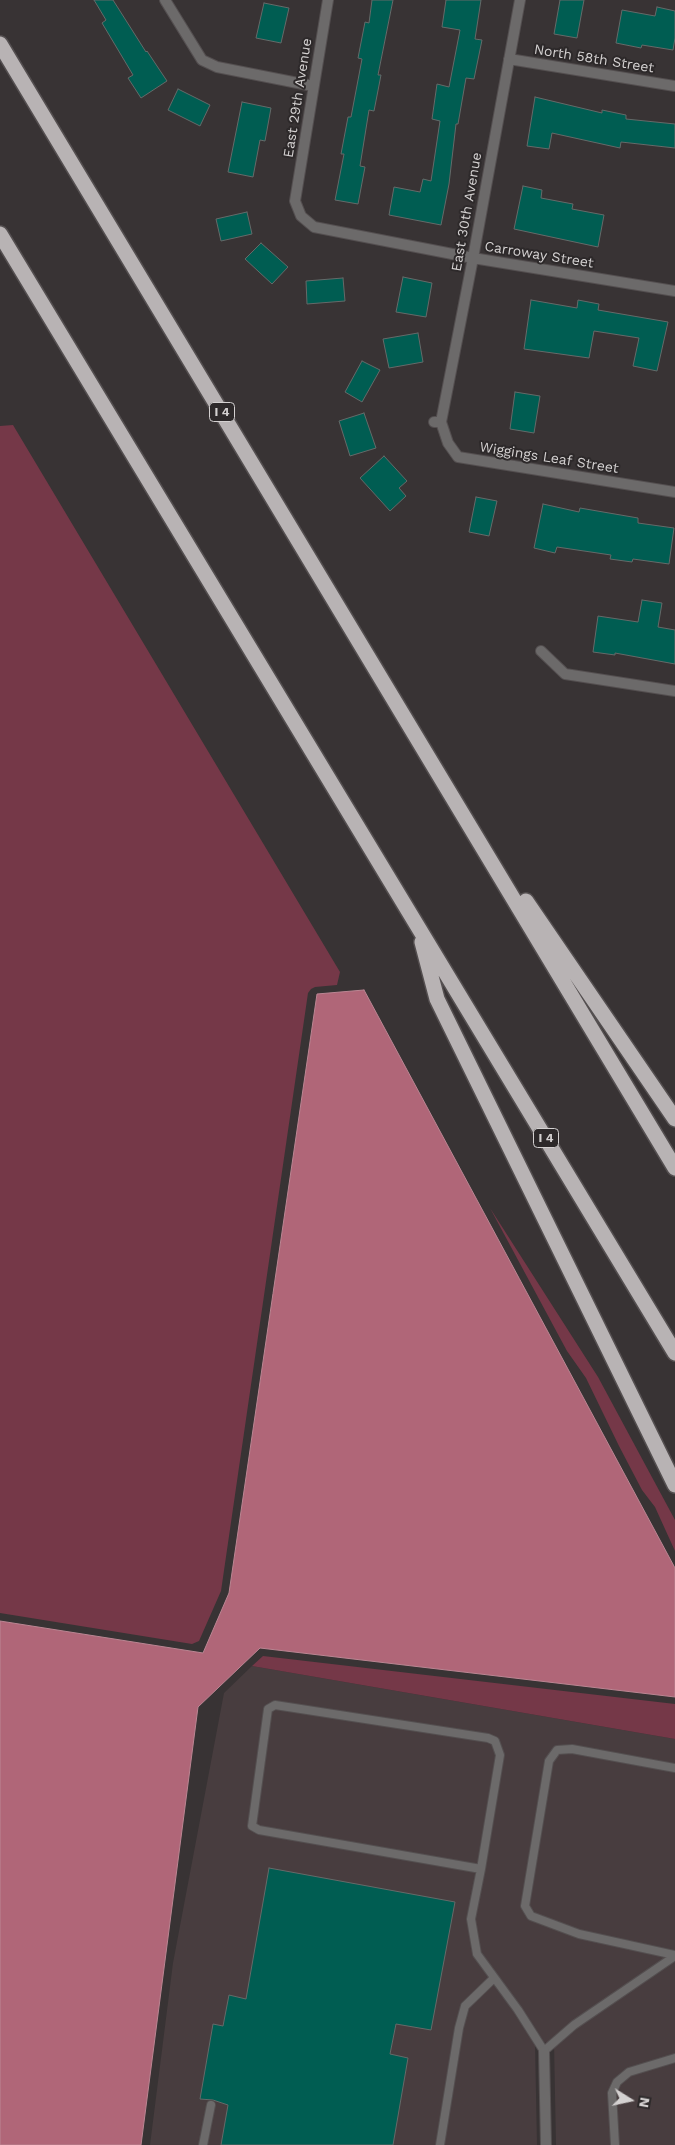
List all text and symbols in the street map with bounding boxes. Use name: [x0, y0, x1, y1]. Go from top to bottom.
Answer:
street label: East 29th Avenue: [280, 37, 316, 159]
street label: North 58th Street: [533, 41, 655, 77]
street label: East 30th Avenue: [448, 151, 486, 273]
street label: Carroway Street: [483, 238, 595, 272]
road number: I 4: [210, 402, 234, 422]
street label: Wiggings Leaf Street: [478, 439, 620, 477]
road number: I 4: [534, 1128, 558, 1148]
north arrow: [605, 2075, 655, 2125]
text: N: [636, 2096, 654, 2109]

